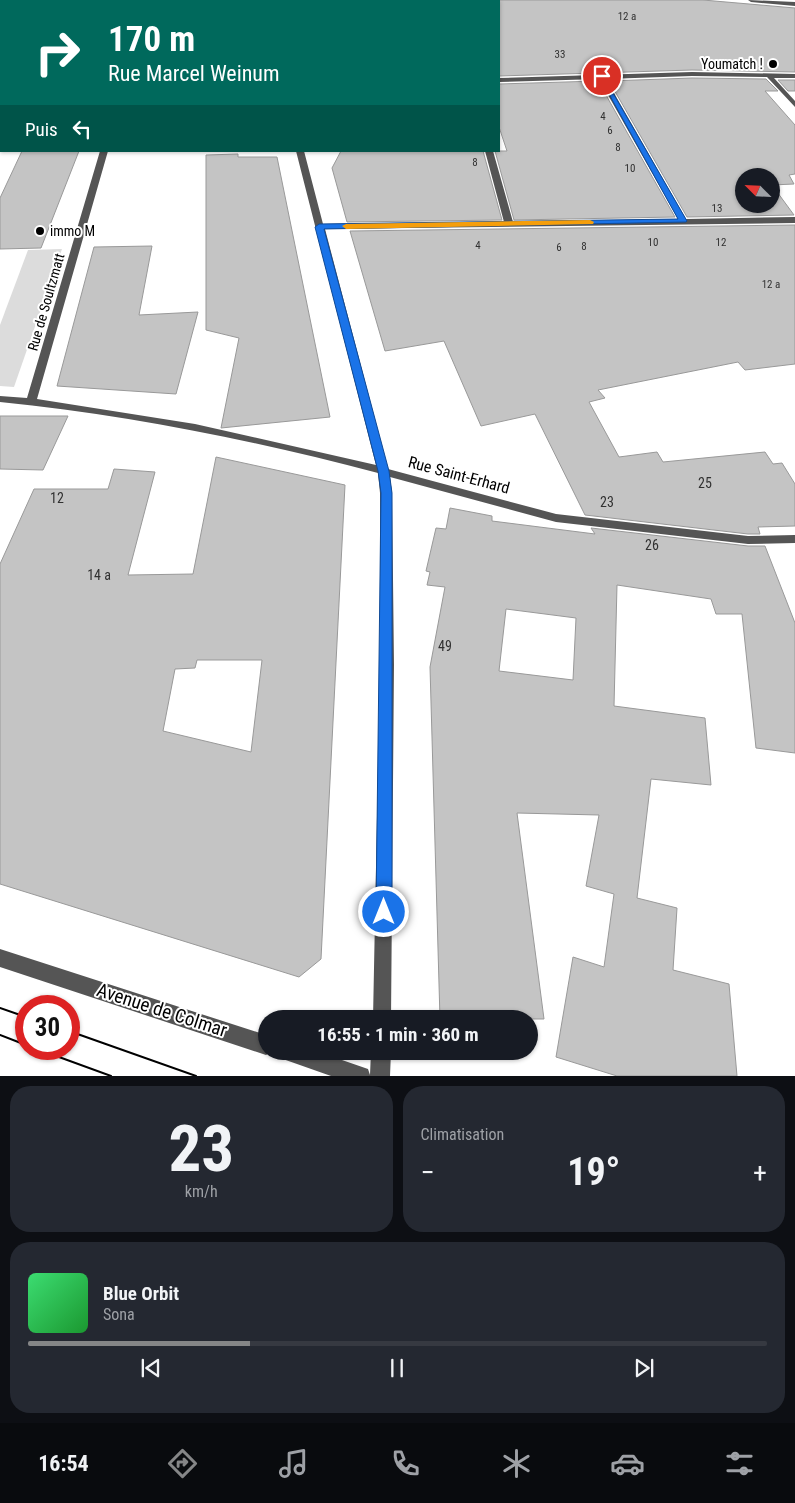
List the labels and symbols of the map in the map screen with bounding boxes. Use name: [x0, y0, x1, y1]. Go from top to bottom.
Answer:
house number: 12 a: [618, 10, 636, 23]
house number: 33: [555, 48, 565, 61]
pin: [581, 55, 623, 97]
place label: Youmatch !: [701, 56, 763, 72]
marker: Youmatch !: [767, 58, 779, 70]
house number: 4: [600, 110, 606, 123]
house number: 6: [607, 124, 613, 137]
house number: 8: [615, 141, 621, 154]
house number: 8: [472, 156, 478, 169]
house number: 10: [625, 162, 635, 175]
north arrow: [735, 168, 780, 212]
house number: 13: [712, 202, 722, 215]
place label: immo M: [50, 223, 95, 239]
marker: immo M: [34, 225, 46, 237]
house number: 10: [648, 236, 658, 249]
house number: 12: [716, 236, 726, 249]
house number: 4: [475, 239, 481, 252]
house number: 8: [581, 240, 587, 253]
house number: 6: [556, 241, 562, 254]
street label: Rue de Soultzmatt: [24, 251, 68, 353]
house number: 12 a: [762, 278, 780, 291]
street label: Rue Saint-Erhard: [406, 452, 512, 498]
house number: 25: [698, 475, 712, 491]
house number: 12: [50, 490, 64, 506]
house number: 23: [600, 494, 614, 510]
house number: 26: [645, 537, 659, 553]
house number: 14 a: [87, 567, 111, 583]
house number: 49: [438, 638, 452, 654]
position arrow: [357, 885, 409, 937]
street label: Avenue de Colmar: [94, 978, 230, 1042]
speed limit sign: 30: [15, 995, 80, 1060]

